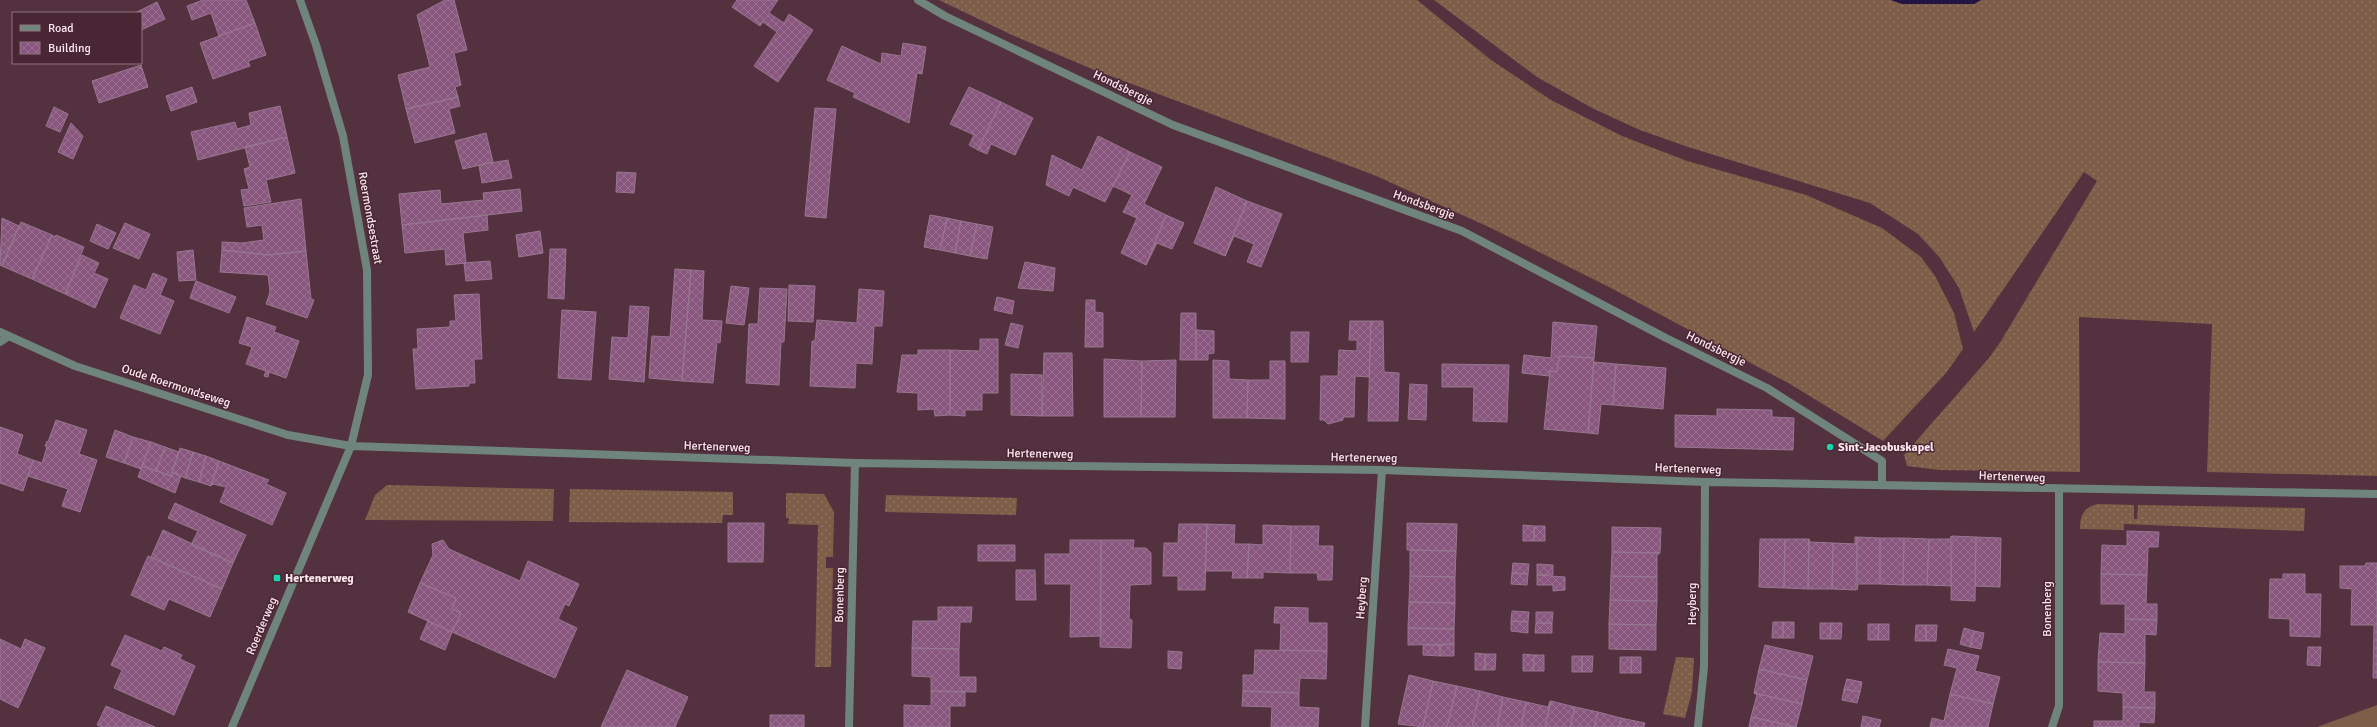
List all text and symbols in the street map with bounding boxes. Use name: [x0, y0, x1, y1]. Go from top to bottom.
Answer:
legend: [12, 12, 142, 64]
text: Road: [48, 21, 74, 36]
text: Building: [48, 41, 91, 56]
street label: Hondsbergje: [1091, 67, 1155, 109]
street label: Roermondsestraat: [354, 171, 386, 265]
street label: Hondsbergje: [1391, 187, 1457, 223]
street label: Hondsbergje: [1684, 328, 1748, 370]
street label: Oude Roermondseweg: [120, 361, 232, 411]
street label: Hertenerweg: [683, 438, 751, 456]
place label: Sint-Jacobuskapel: [1838, 440, 1934, 455]
marker: Sint-Jacobuskapel: [1825, 442, 1835, 452]
street label: Hertenerweg: [1006, 446, 1074, 462]
street label: Hertenerweg: [1330, 450, 1398, 466]
street label: Hertenerweg: [1654, 460, 1722, 478]
street label: Hertenerweg: [1978, 468, 2046, 486]
street label: Bonenberg: [832, 567, 848, 623]
place label: Hertenerweg: [285, 571, 354, 586]
marker: Hertenerweg: [272, 573, 282, 583]
street label: Heyberg: [1353, 576, 1371, 620]
street label: Bonenberg: [2040, 581, 2055, 637]
street label: Heyberg: [1685, 583, 1700, 625]
street label: Roerderweg: [243, 595, 281, 657]

